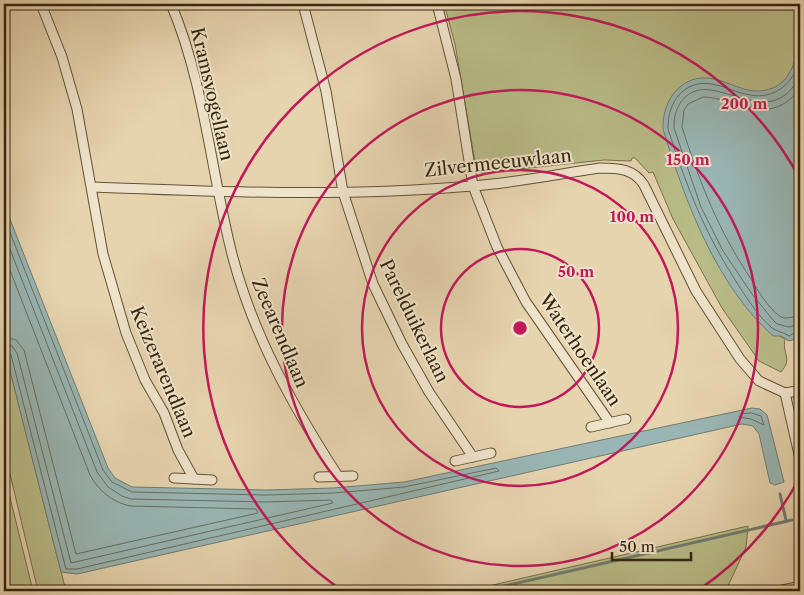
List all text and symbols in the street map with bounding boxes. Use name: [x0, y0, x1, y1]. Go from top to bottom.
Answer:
street label: Kramsvogellaan: [186, 25, 238, 163]
text: 200 m: [721, 94, 767, 113]
street label: Zilvermeeuwlaan: [423, 144, 573, 182]
text: 150 m: [666, 150, 710, 169]
text: 100 m: [610, 207, 654, 226]
street label: Parelduikerlaan: [375, 256, 453, 386]
text: 50 m: [558, 262, 594, 281]
street label: Zeearendlaan: [247, 275, 313, 391]
street label: Waterhoenlaan: [534, 289, 626, 410]
street label: Keizerarendlaan: [125, 303, 201, 441]
centre of rings: [511, 319, 529, 337]
scale bar: [612, 530, 690, 562]
text: 50 m: [619, 537, 655, 556]

